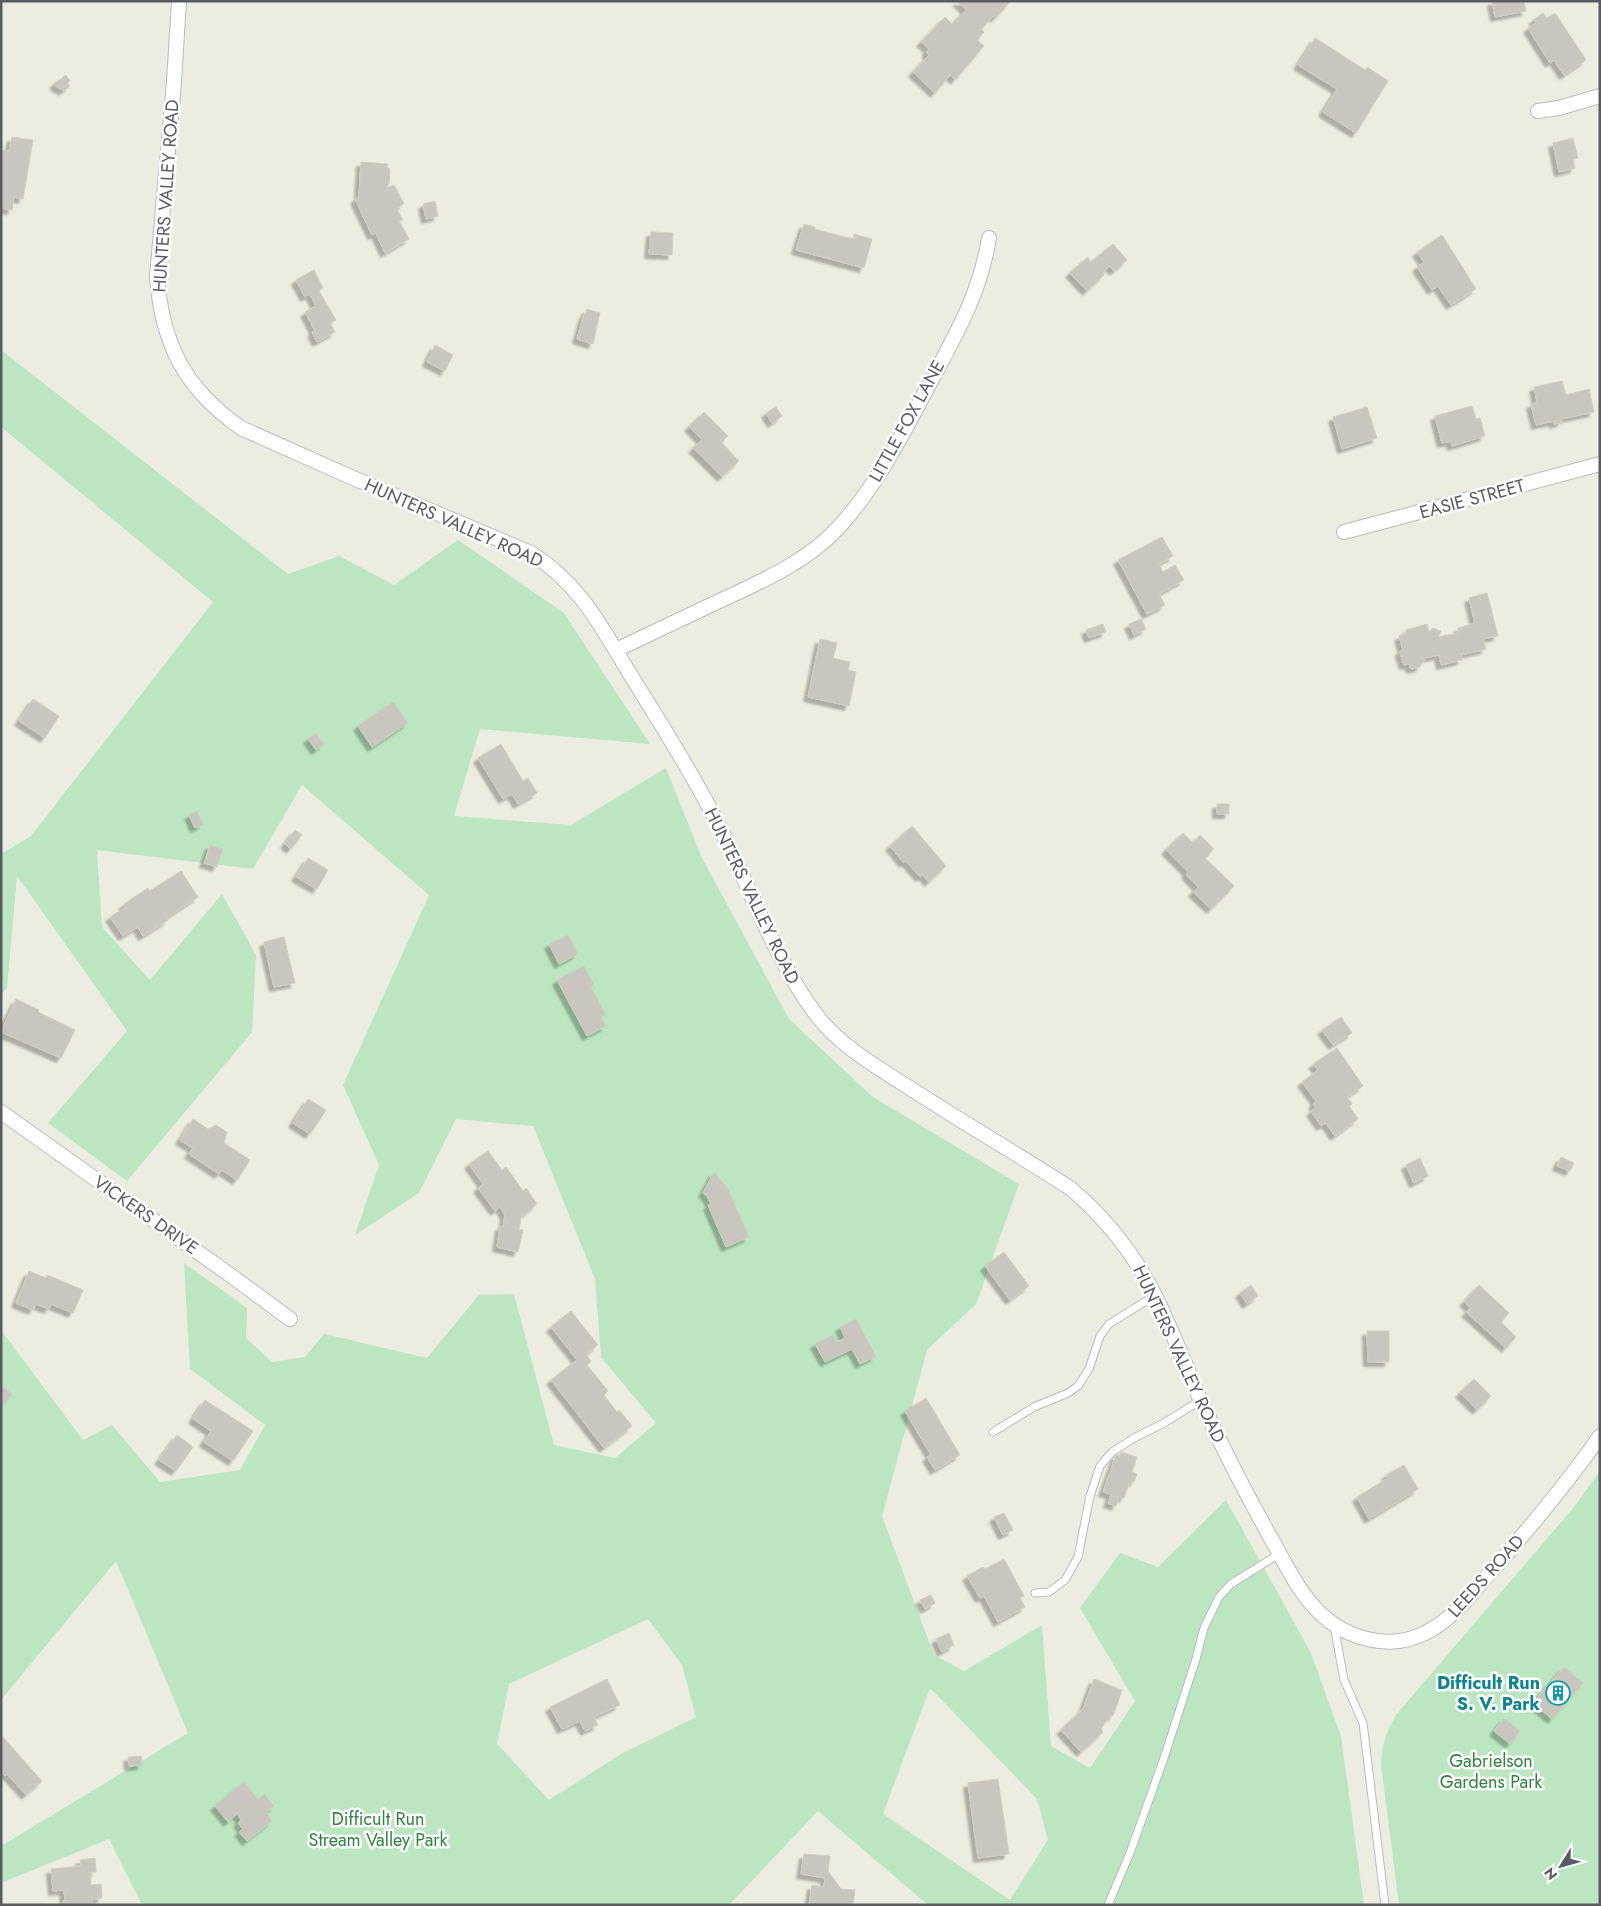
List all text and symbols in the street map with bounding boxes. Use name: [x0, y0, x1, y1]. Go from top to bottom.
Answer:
street label: HUNTERS VALLEY ROAD: [146, 99, 186, 293]
street label: LITTLE FOX LANE: [863, 355, 951, 487]
street label: HUNTERS VALLEY ROAD: [360, 472, 548, 574]
street label: EASIE STREET: [1417, 472, 1528, 526]
street label: HUNTERS VALLEY ROAD: [698, 804, 806, 988]
street label: VICKERS DRIVE: [88, 1169, 204, 1261]
street label: HUNTERS VALLEY ROAD: [1126, 1261, 1232, 1447]
street label: LEEDS ROAD: [1442, 1529, 1530, 1623]
place label: Difficult Run S. V. Park: [1437, 1670, 1541, 1717]
building icon: Difficult Run S. V. Park: [1545, 1680, 1571, 1706]
park label: Gabrielson Gardens Park: [1440, 1748, 1542, 1795]
park label: Difficult Run Stream Valley Park: [309, 1806, 448, 1853]
north arrow: [1536, 1841, 1586, 1891]
text: N: [1539, 1863, 1562, 1884]

